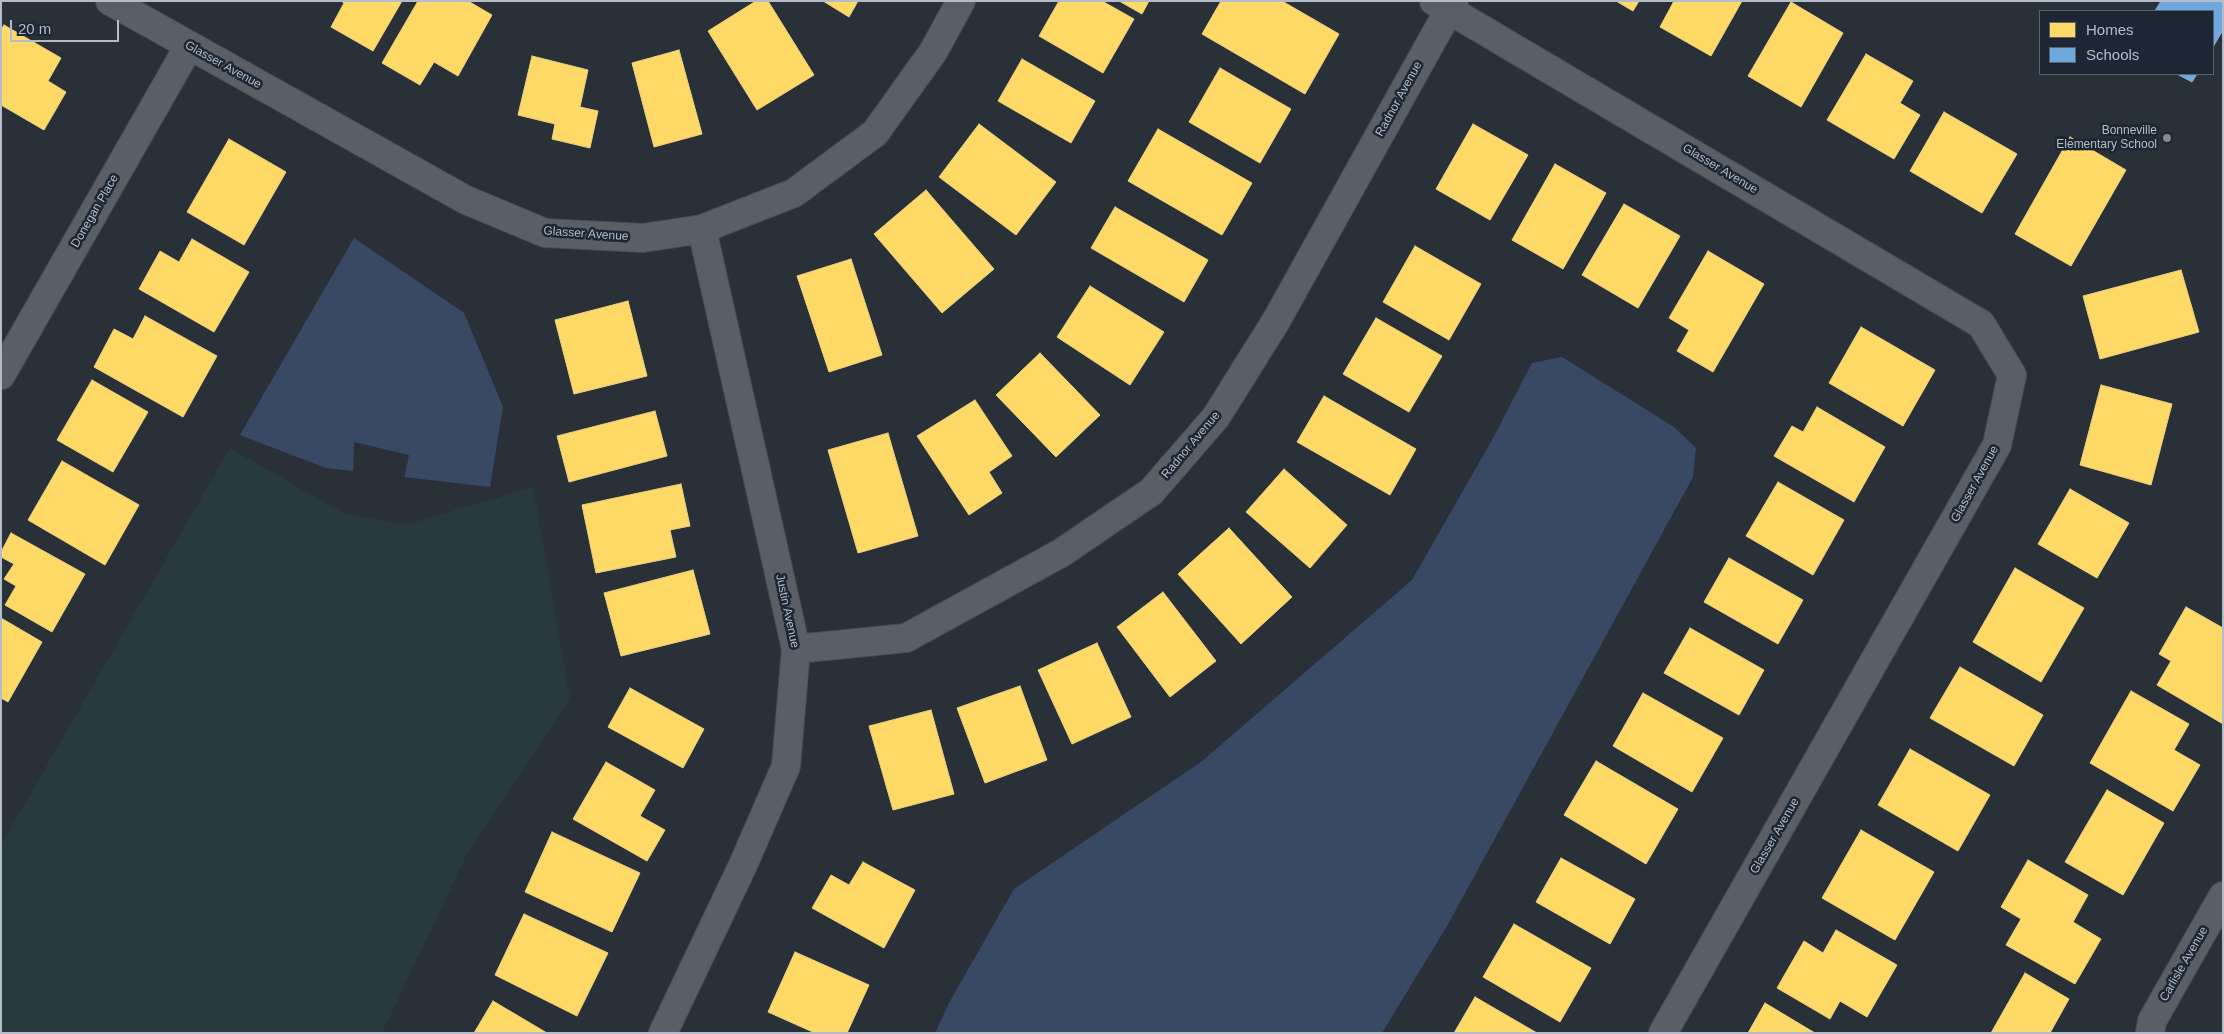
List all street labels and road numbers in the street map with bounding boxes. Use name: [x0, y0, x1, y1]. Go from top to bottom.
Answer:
street label: Glasser Avenue: [182, 38, 264, 92]
street label: Radnor Avenue: [1373, 59, 1425, 139]
street label: Glasser Avenue: [1680, 141, 1760, 197]
street label: Donegan Place: [68, 172, 122, 250]
street label: Glasser Avenue: [543, 224, 629, 244]
street label: Radnor Avenue: [1159, 409, 1223, 481]
street label: Glasser Avenue: [1948, 443, 2002, 525]
street label: Justin Avenue: [772, 573, 802, 649]
street label: Glasser Avenue: [1747, 796, 1803, 876]
street label: Carlisle Avenue: [2157, 924, 2211, 1004]

